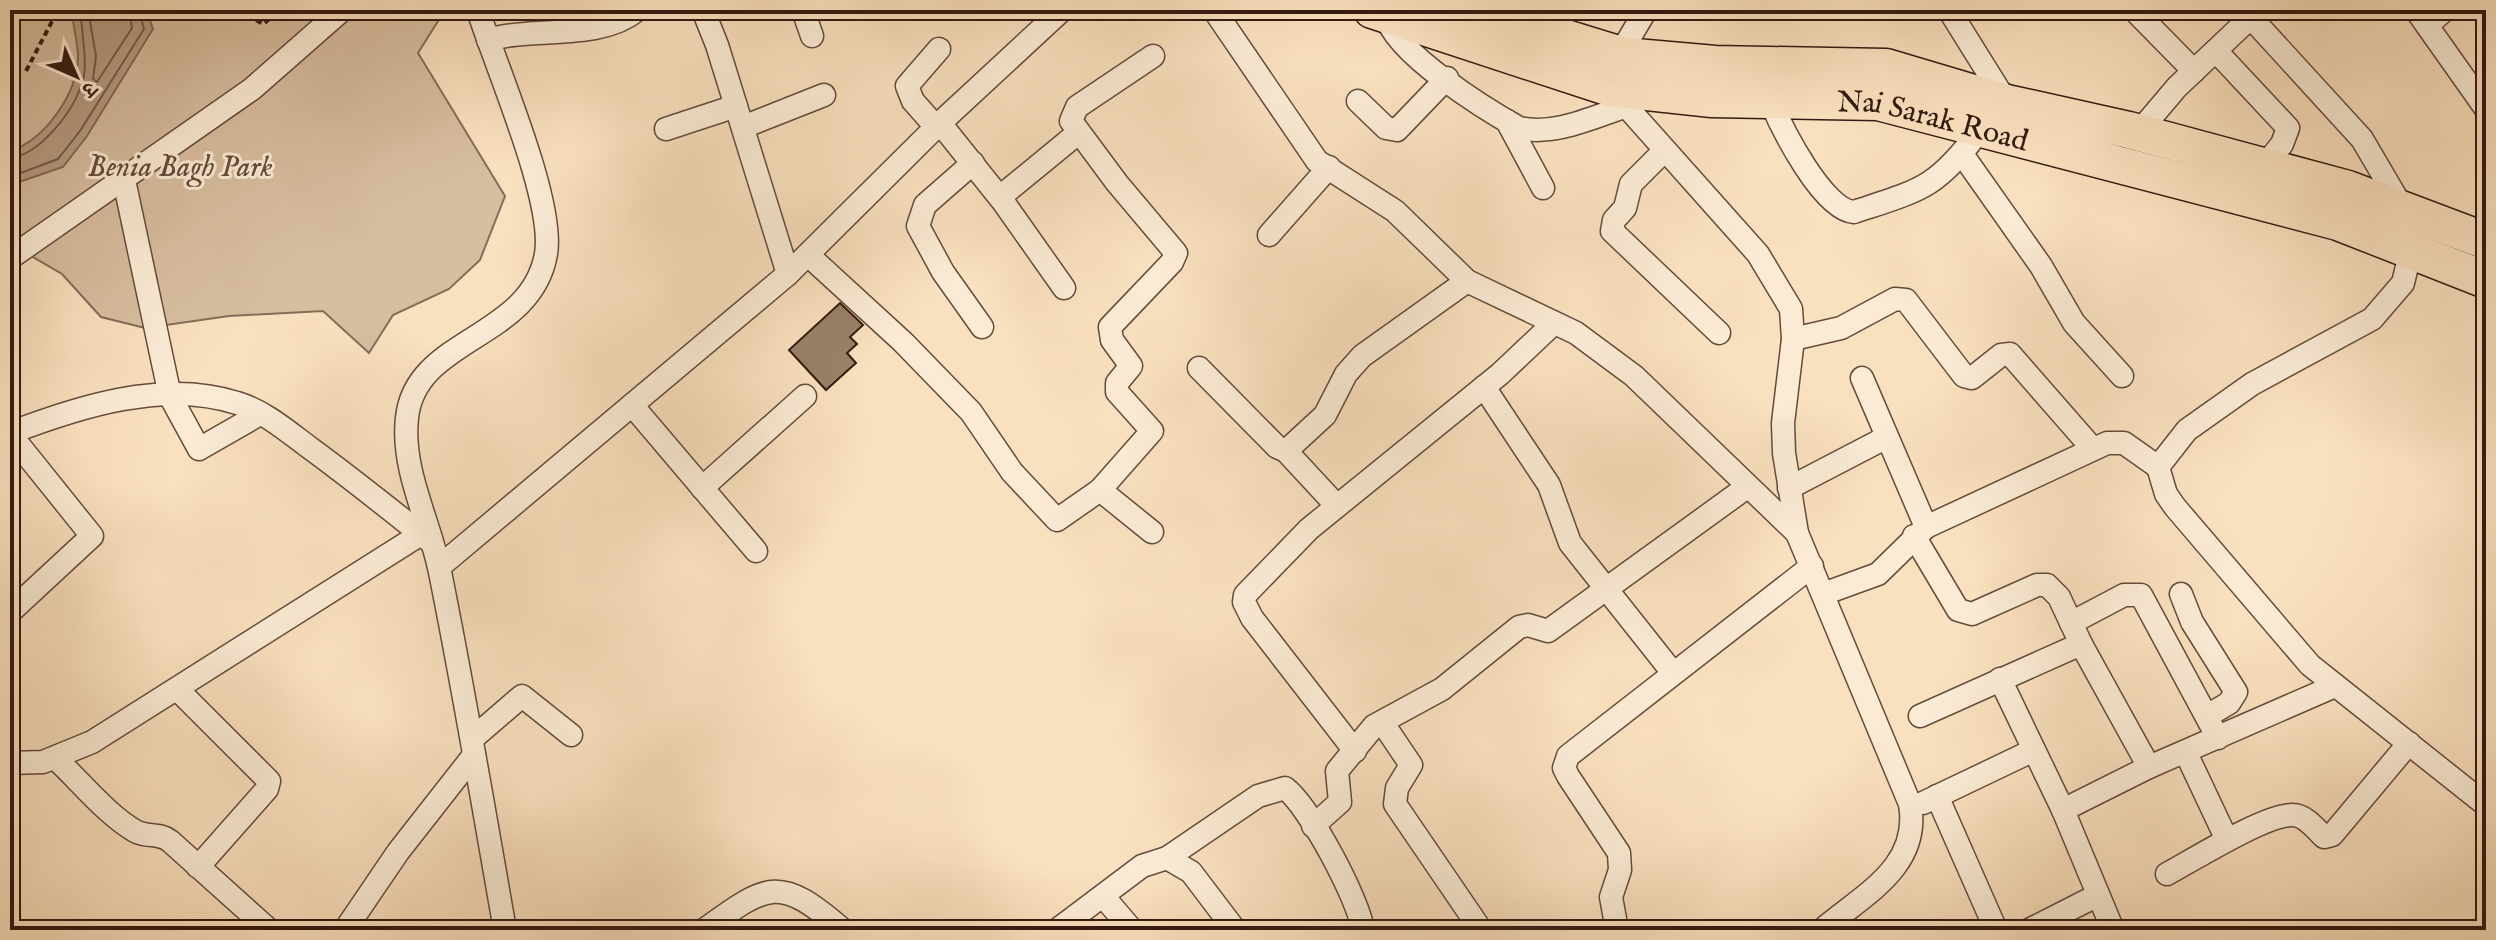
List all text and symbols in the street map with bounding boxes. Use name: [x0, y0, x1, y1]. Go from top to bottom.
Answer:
north arrow: [36, 36, 116, 116]
text: उ: [74, 73, 104, 104]
street label: Nai Sarak Road: [1837, 84, 2033, 162]
park label: Benia Bagh Park: [87, 149, 273, 187]

